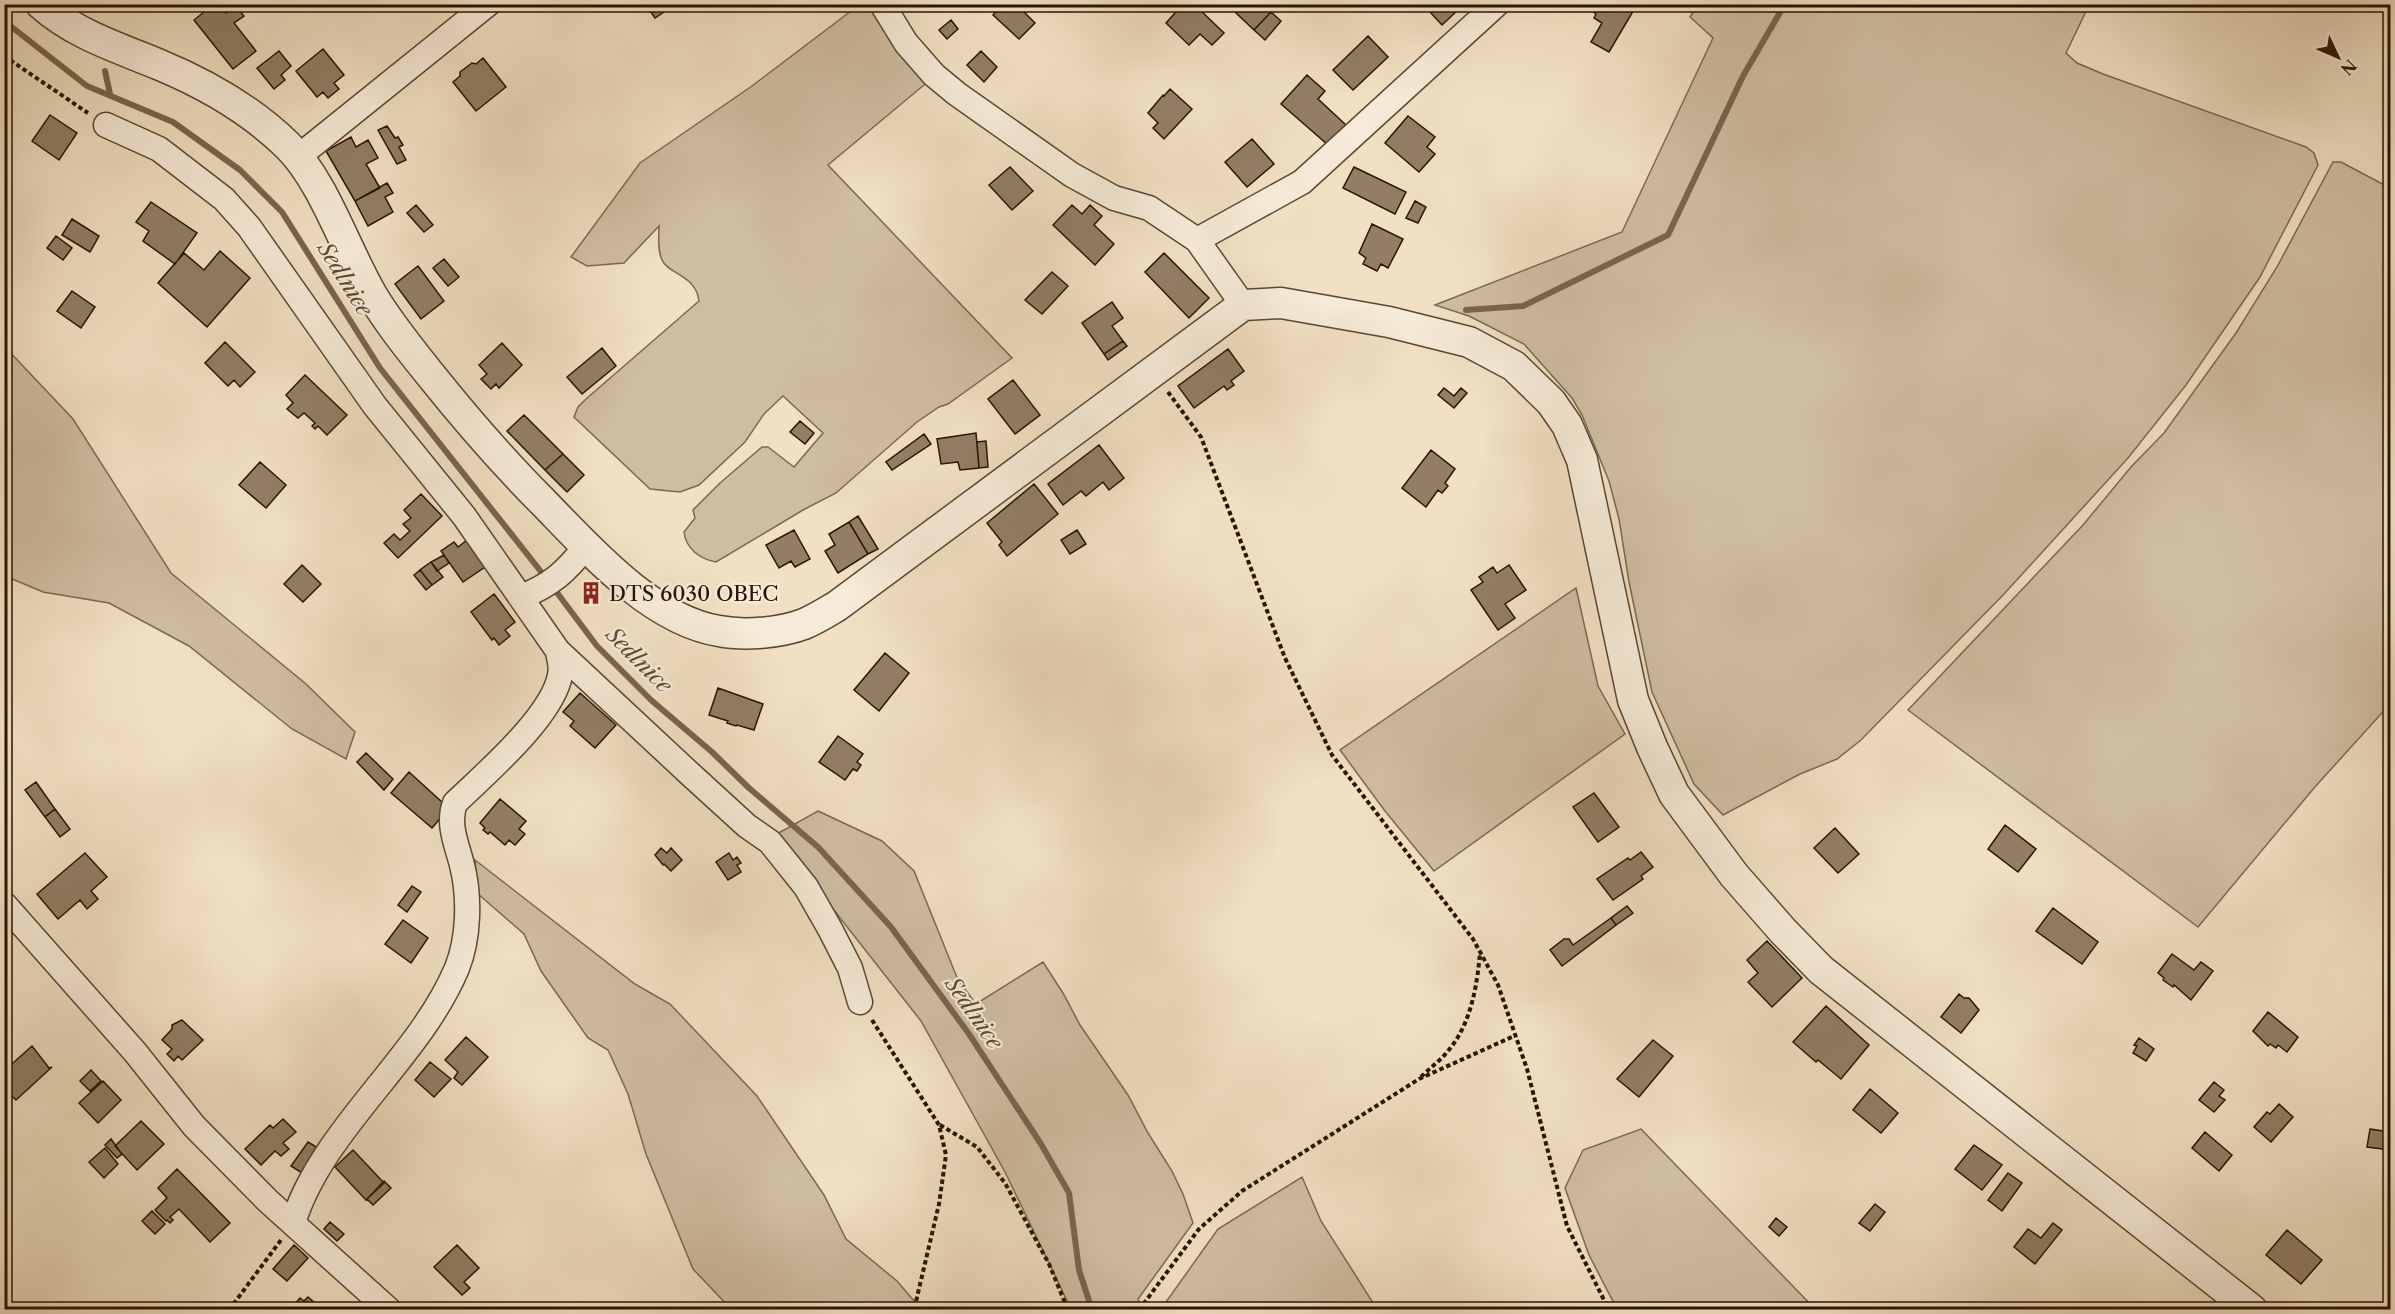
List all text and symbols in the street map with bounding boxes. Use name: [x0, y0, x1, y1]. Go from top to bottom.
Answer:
north arrow: [2308, 27, 2368, 87]
text: N: [2337, 55, 2361, 79]
water label: Sedlnice: [311, 235, 379, 322]
building icon: DTS 6030 OBEC: [578, 580, 604, 606]
place label: DTS 6030 OBEC: [609, 581, 779, 606]
water label: Sedlnice: [599, 620, 678, 699]
water label: Sedlnice: [938, 970, 1009, 1055]

